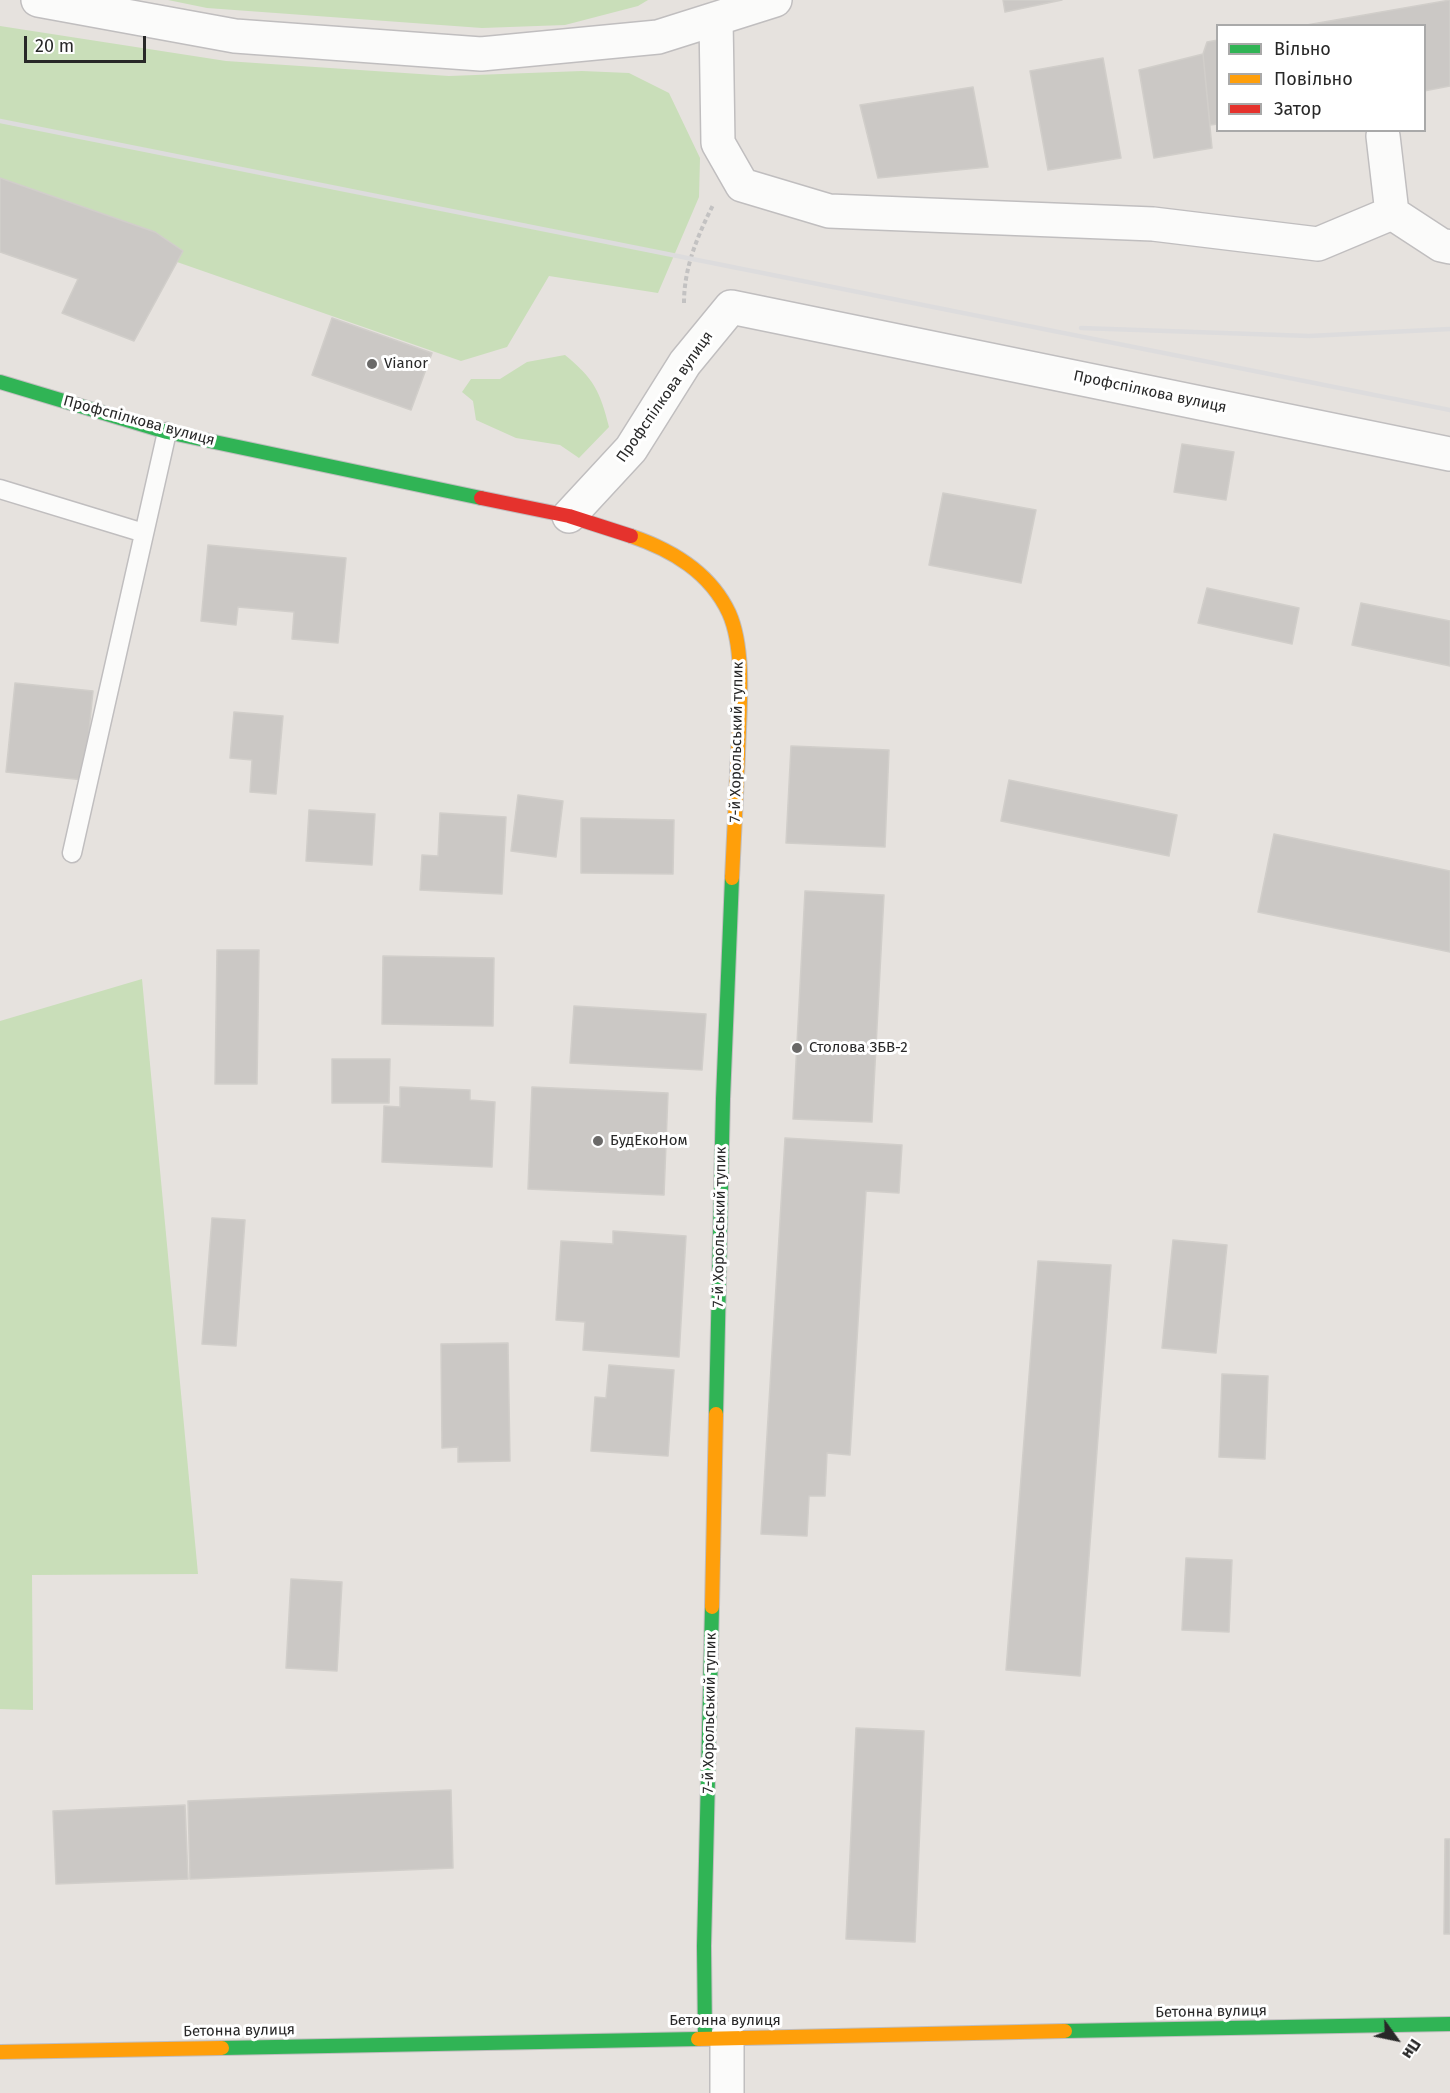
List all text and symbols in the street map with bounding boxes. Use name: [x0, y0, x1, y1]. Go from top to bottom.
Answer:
scale bar: [27, 24, 148, 62]
legend: [1216, 24, 1426, 132]
text: 20 m: [35, 35, 74, 57]
text: Вільно: [1274, 38, 1331, 60]
text: Повільно: [1274, 68, 1353, 90]
text: Затор: [1274, 98, 1322, 120]
street label: Профспілкова вулиця: [613, 328, 717, 466]
place label: Vianor: [384, 355, 428, 373]
marker: Vianor: [365, 357, 379, 371]
street label: Профспілкова вулиця: [1072, 367, 1228, 417]
street label: Профспілкова вулиця: [61, 392, 217, 450]
street label: 7-й Хорольський тупик: [727, 662, 747, 822]
place label: Столова ЗБВ-2: [809, 1039, 908, 1057]
marker: Столова ЗБВ-2: [790, 1041, 804, 1055]
place label: БудЕкоНом: [610, 1132, 688, 1150]
marker: БудЕкоНом: [591, 1134, 605, 1148]
street label: 7-й Хорольський тупик: [710, 1147, 730, 1307]
street label: 7-й Хорольський тупик: [700, 1633, 720, 1793]
street label: Бетонна вулиця: [1155, 2002, 1267, 2022]
north arrow: [1366, 2009, 1426, 2069]
street label: Бетонна вулиця: [669, 2012, 781, 2030]
street label: Бетонна вулиця: [183, 2021, 295, 2041]
text: Пн: [1398, 2036, 1425, 2063]

